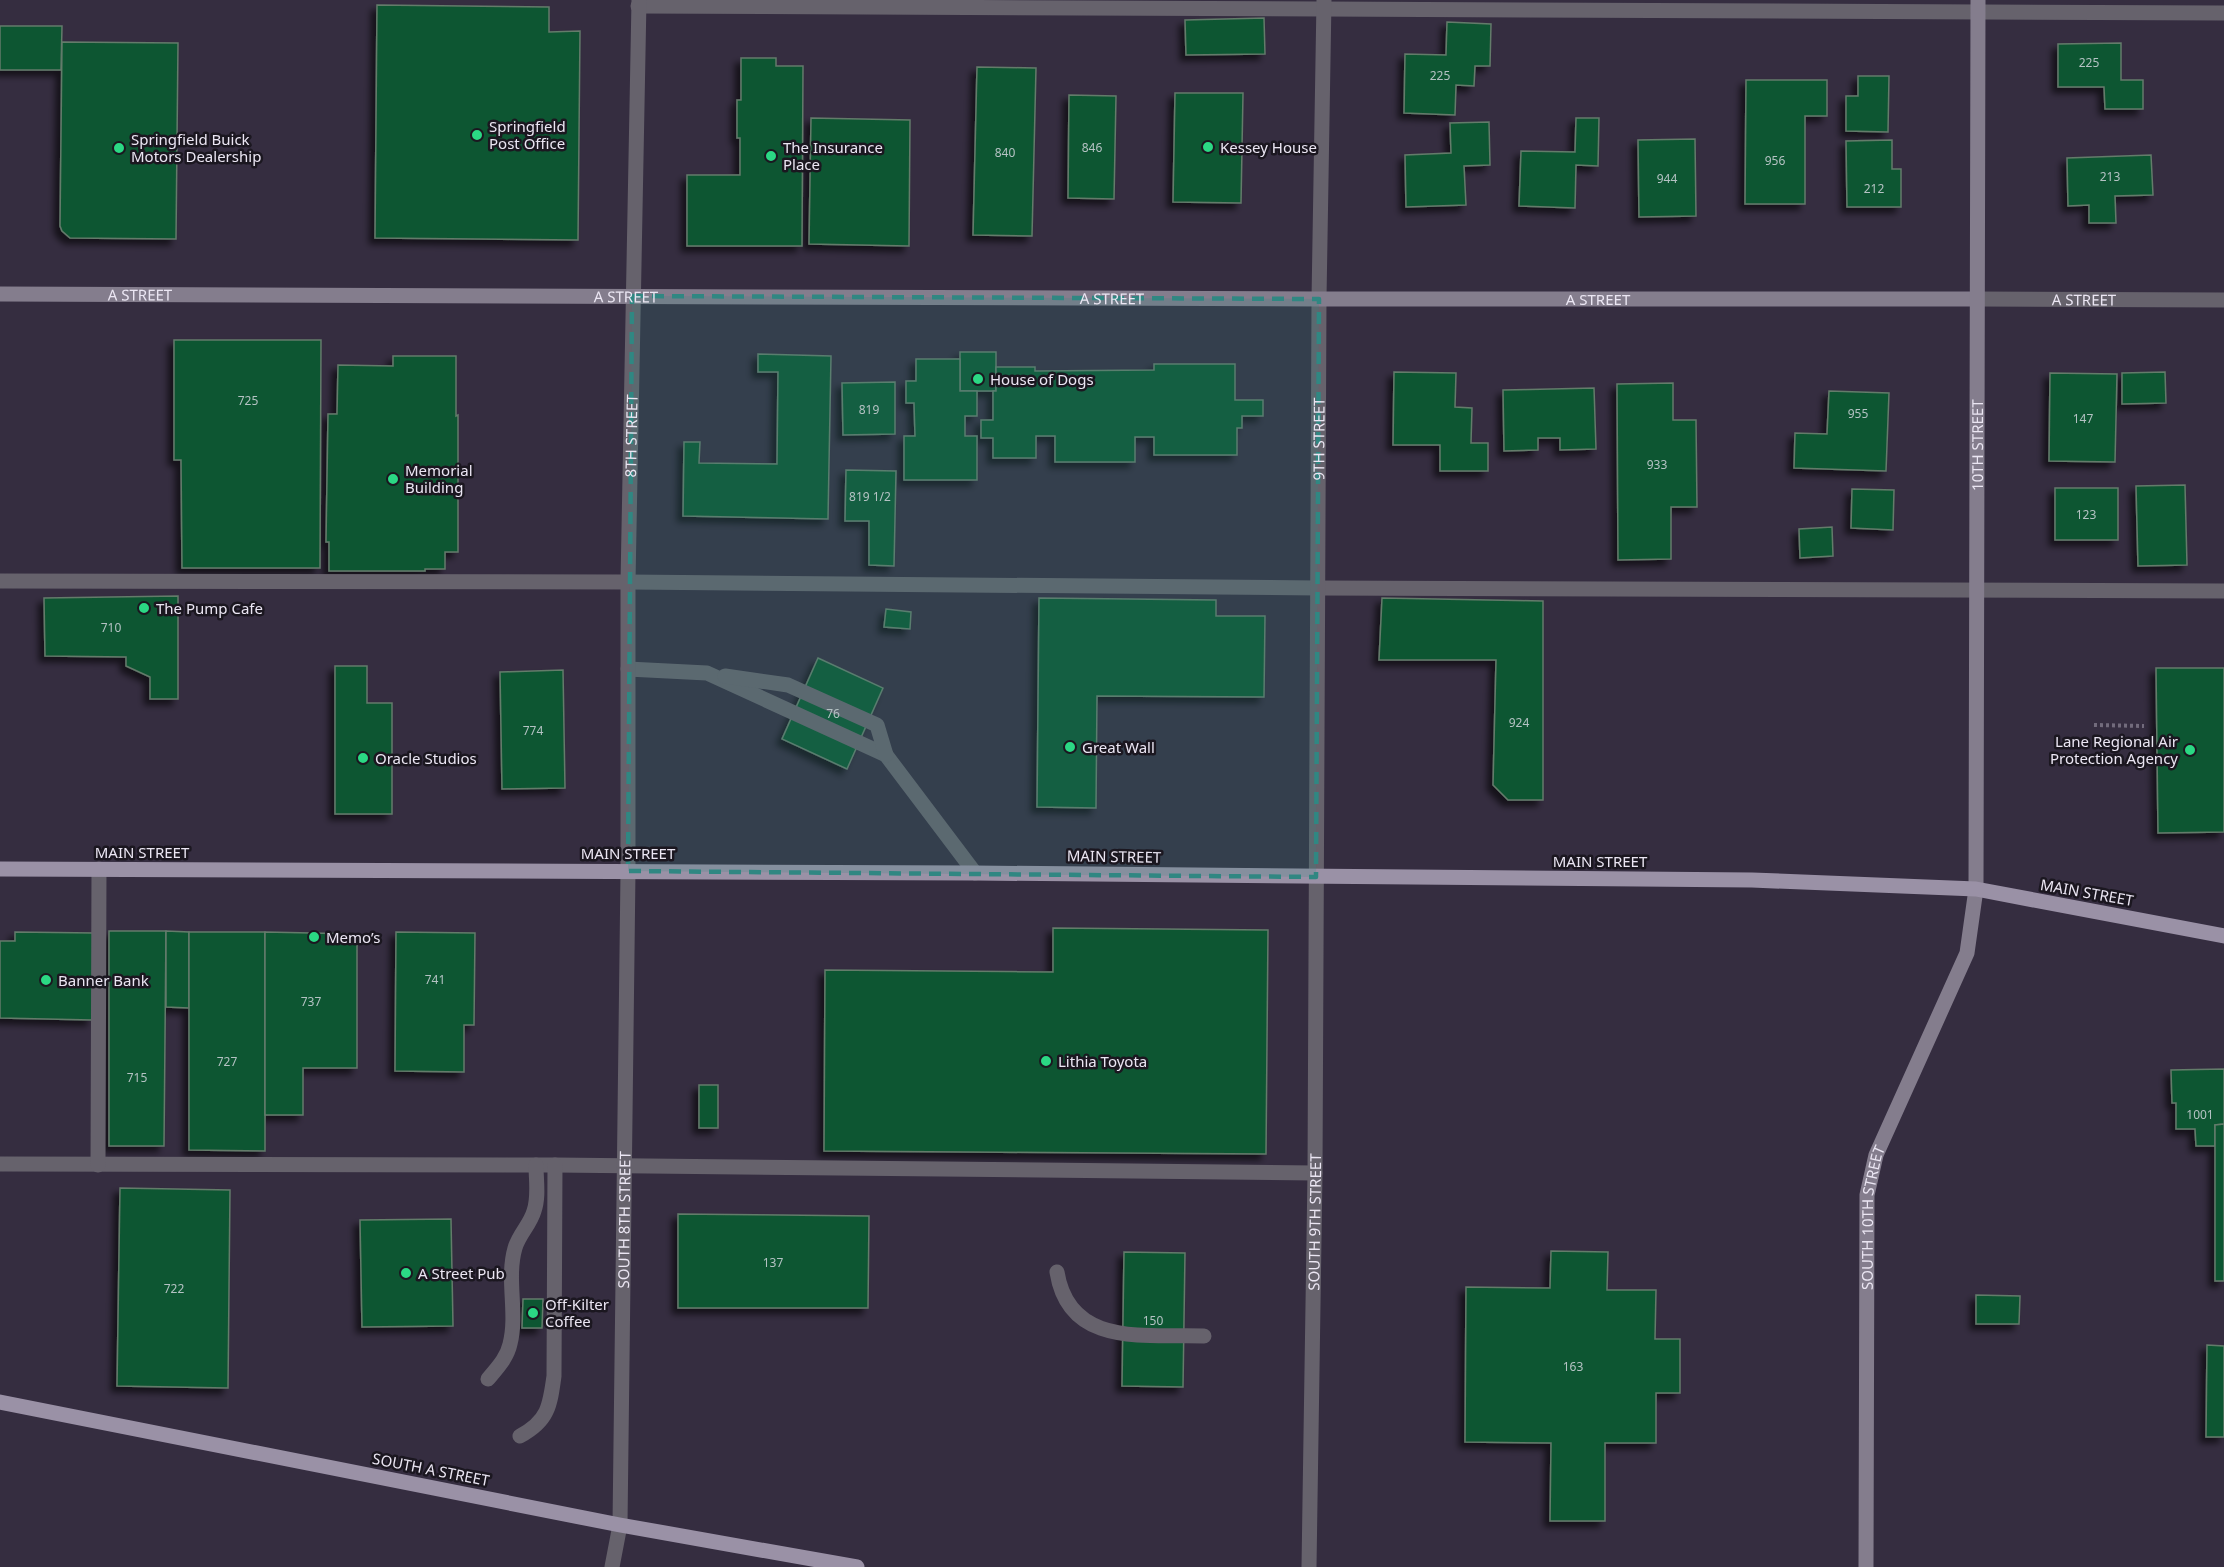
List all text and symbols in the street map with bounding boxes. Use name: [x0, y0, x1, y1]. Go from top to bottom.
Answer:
house number: 225: [2079, 54, 2099, 71]
house number: 225: [1430, 67, 1450, 84]
place label: Springfield Post Office: [489, 116, 566, 153]
marker: Springfield Post Office: [470, 128, 484, 142]
place label: Springfield Buick Motors Dealership: [131, 129, 261, 166]
place label: The Insurance Place: [783, 137, 883, 174]
place label: Kessey House: [1220, 137, 1317, 157]
house number: 846: [1082, 139, 1102, 156]
marker: Kessey House: [1201, 140, 1215, 154]
marker: Springfield Buick Motors Dealership: [112, 141, 126, 155]
house number: 840: [995, 144, 1015, 161]
marker: The Insurance Place: [764, 149, 778, 163]
house number: 956: [1765, 152, 1785, 169]
house number: 213: [2100, 168, 2120, 185]
house number: 944: [1657, 170, 1677, 187]
house number: 212: [1864, 180, 1884, 197]
street label: A STREET: [108, 284, 173, 305]
street label: A STREET: [594, 286, 659, 306]
street label: A STREET: [1080, 288, 1145, 308]
street label: A STREET: [1566, 289, 1631, 309]
street label: A STREET: [2052, 289, 2117, 310]
place label: House of Dogs: [990, 369, 1094, 389]
marker: House of Dogs: [971, 372, 985, 386]
house number: 725: [238, 392, 258, 409]
street label: 8TH STREET: [620, 394, 642, 477]
street label: 9TH STREET: [1308, 397, 1329, 481]
street label: 10TH STREET: [1967, 399, 1987, 491]
house number: 819: [859, 401, 879, 418]
house number: 955: [1848, 405, 1868, 422]
house number: 147: [2073, 410, 2093, 427]
house number: 933: [1647, 456, 1667, 473]
place label: Memorial Building: [405, 460, 473, 497]
marker: Memorial Building: [386, 472, 400, 486]
house number: 819 1/2: [849, 488, 891, 505]
house number: 123: [2076, 506, 2096, 523]
place label: The Pump Cafe: [156, 598, 263, 618]
marker: The Pump Cafe: [137, 601, 151, 615]
house number: 710: [101, 619, 121, 636]
house number: 76: [826, 705, 840, 722]
house number: 924: [1509, 714, 1529, 731]
house number: 774: [523, 722, 543, 739]
place label: Lane Regional Air Protection Agency: [2050, 731, 2178, 768]
place label: Great Wall: [1082, 737, 1155, 757]
marker: Great Wall: [1063, 740, 1077, 754]
marker: Lane Regional Air Protection Agency: [2183, 743, 2197, 757]
place label: Oracle Studios: [375, 748, 477, 768]
marker: Oracle Studios: [356, 751, 370, 765]
street label: MAIN STREET: [95, 842, 190, 862]
street label: MAIN STREET: [581, 843, 676, 863]
street label: MAIN STREET: [1067, 845, 1162, 867]
street label: MAIN STREET: [1553, 851, 1648, 871]
street label: MAIN STREET: [2039, 874, 2136, 910]
place label: Memo’s: [326, 927, 380, 947]
marker: Memo’s: [307, 930, 321, 944]
place label: Banner Bank: [58, 970, 149, 990]
house number: 741: [425, 971, 445, 988]
marker: Banner Bank: [39, 973, 53, 987]
house number: 737: [301, 993, 321, 1010]
place label: Lithia Toyota: [1058, 1051, 1147, 1071]
house number: 727: [217, 1053, 237, 1070]
marker: Lithia Toyota: [1039, 1054, 1053, 1068]
house number: 715: [127, 1069, 147, 1086]
house number: 1001: [2186, 1106, 2214, 1123]
street label: SOUTH 10TH STREET: [1857, 1141, 1889, 1290]
street label: SOUTH 8TH STREET: [613, 1150, 635, 1289]
street label: SOUTH 9TH STREET: [1303, 1153, 1325, 1291]
house number: 137: [763, 1254, 783, 1271]
place label: A Street Pub: [418, 1263, 505, 1283]
marker: A Street Pub: [399, 1266, 413, 1280]
house number: 722: [164, 1280, 184, 1297]
place label: Off-Kilter Coffee: [545, 1294, 609, 1331]
marker: Off-Kilter Coffee: [526, 1306, 540, 1320]
house number: 150: [1143, 1312, 1163, 1329]
house number: 163: [1563, 1358, 1583, 1375]
street label: SOUTH A STREET: [371, 1448, 492, 1490]

